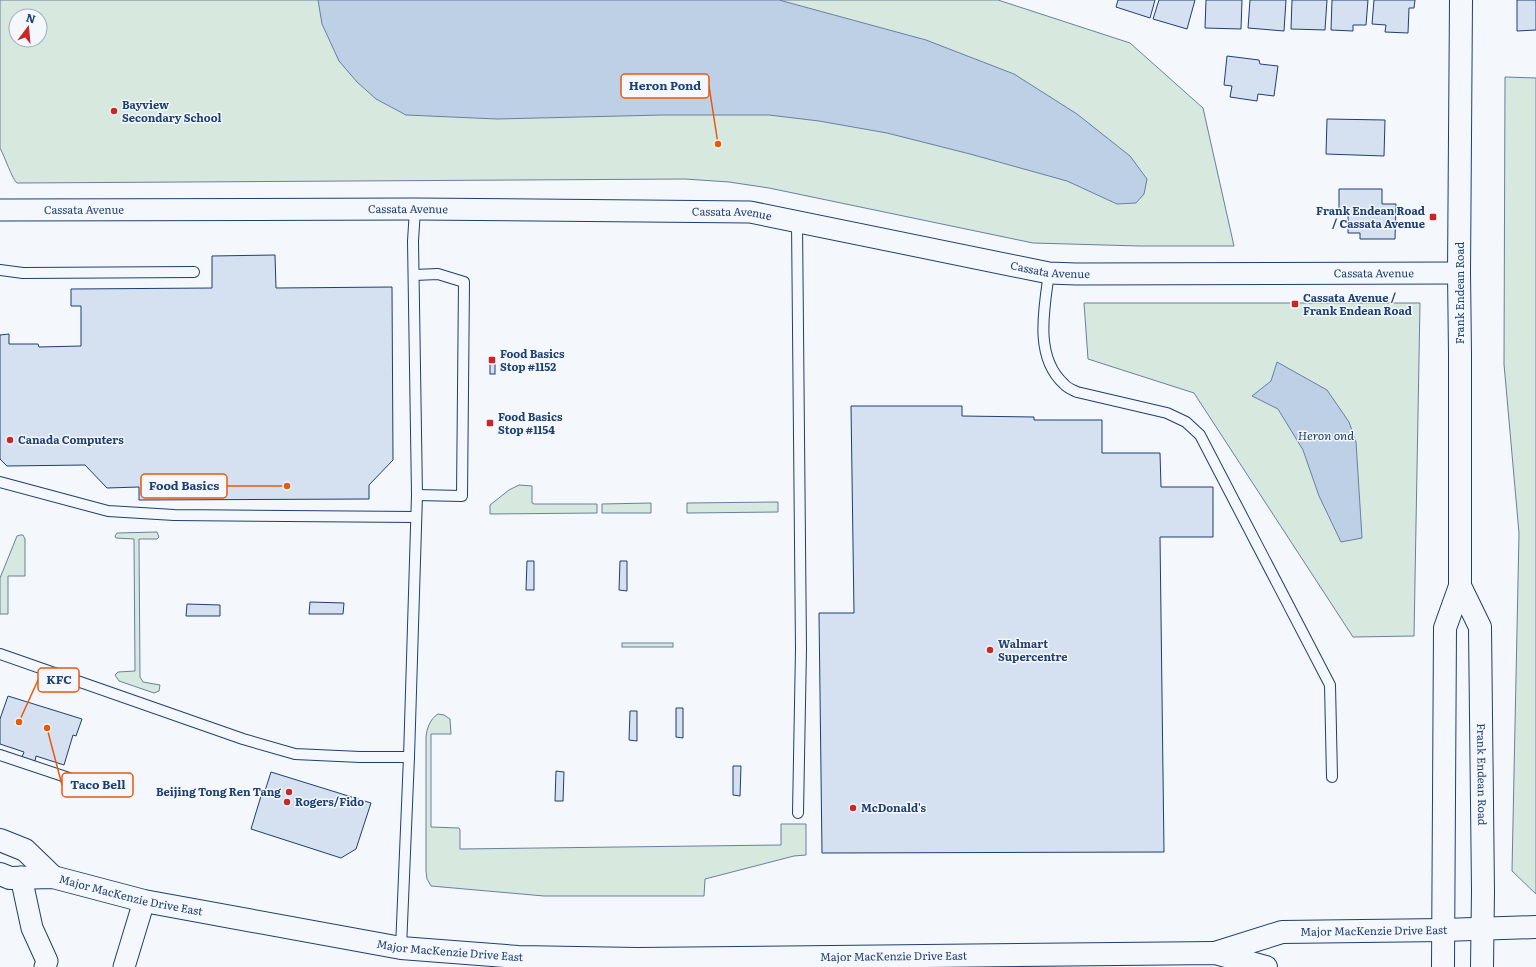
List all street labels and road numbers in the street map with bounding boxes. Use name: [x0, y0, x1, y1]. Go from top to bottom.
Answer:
street label: Cassata Avenue: [368, 200, 448, 216]
street label: Cassata Avenue: [44, 201, 124, 217]
street label: Cassata Avenue: [692, 202, 774, 223]
street label: Frank Endean Road: [1451, 242, 1467, 344]
street label: Cassata Avenue: [1009, 256, 1090, 281]
street label: Cassata Avenue: [1334, 264, 1414, 280]
street label: Frank Endean Road: [1474, 723, 1491, 826]
street label: Major MacKenzie Drive East: [58, 870, 205, 919]
street label: Major MacKenzie Drive East: [1300, 921, 1448, 939]
street label: Major MacKenzie Drive East: [375, 935, 524, 964]
street label: Major MacKenzie Drive East: [820, 947, 968, 964]

